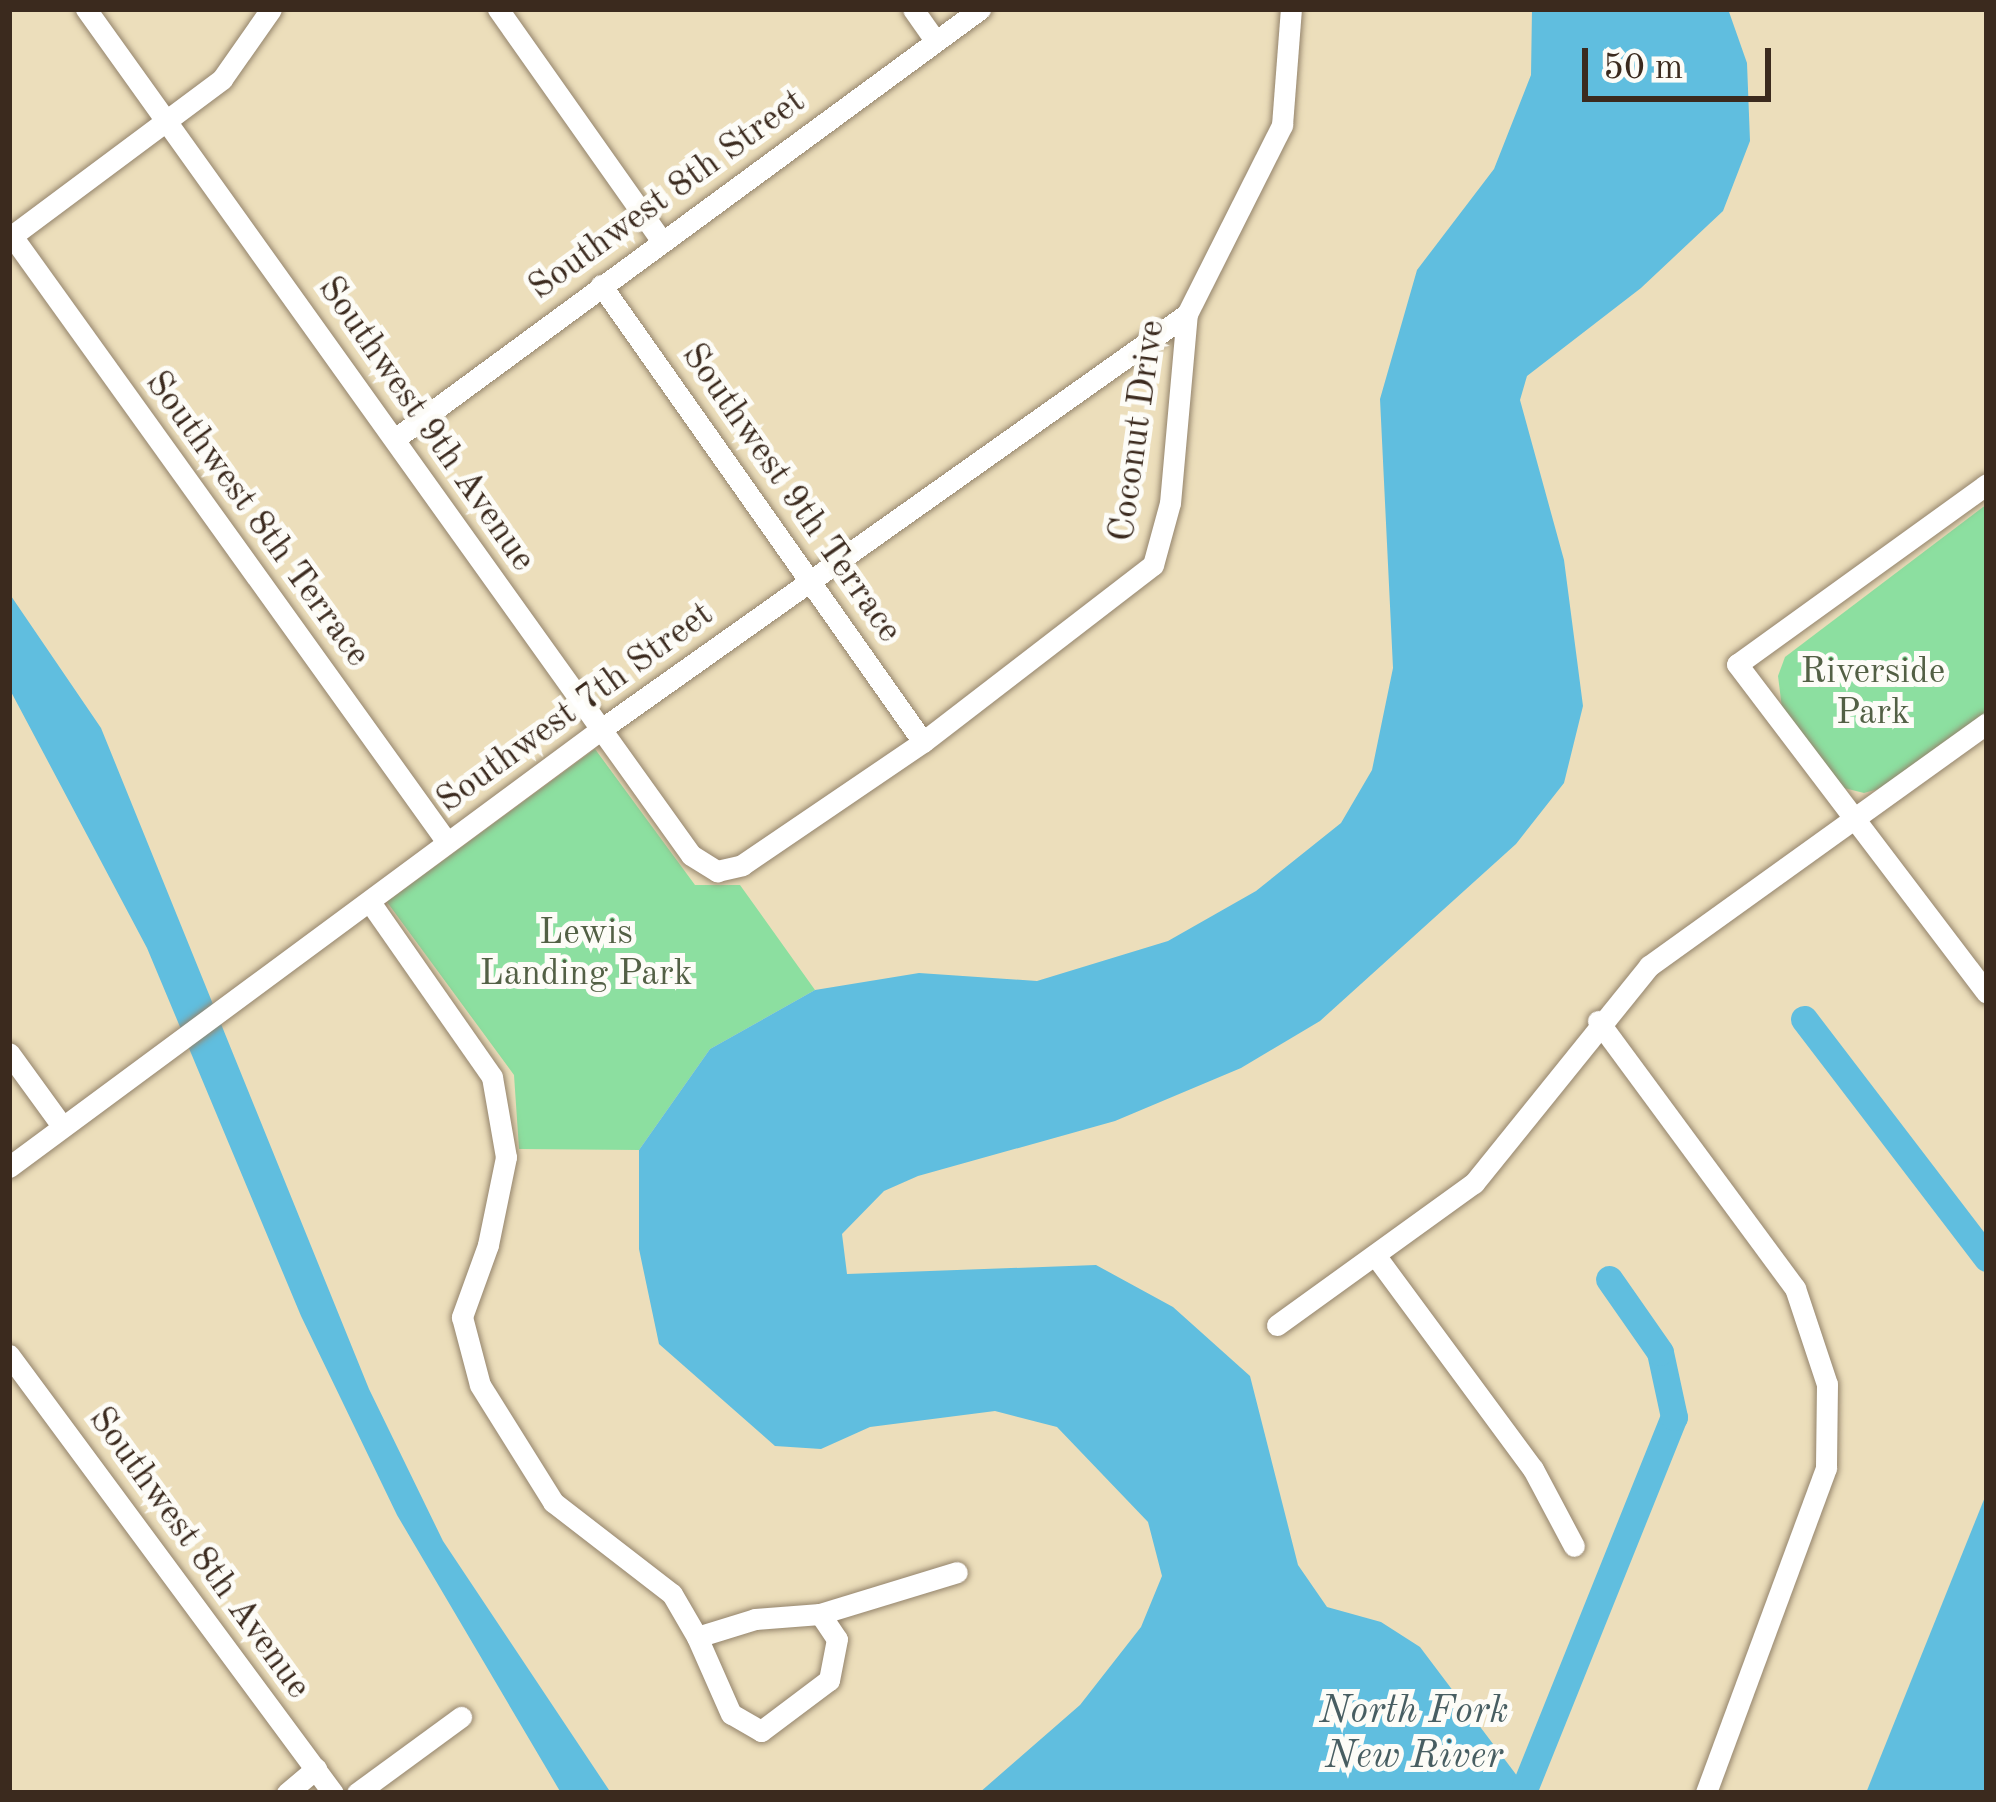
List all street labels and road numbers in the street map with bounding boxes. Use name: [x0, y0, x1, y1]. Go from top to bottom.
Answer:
street label: Southwest 8th Street: [521, 81, 815, 311]
street label: Southwest 9th Avenue: [307, 269, 543, 581]
street label: Coconut Drive: [1102, 317, 1176, 545]
street label: Southwest 9th Terrace: [670, 336, 910, 652]
street label: Southwest 8th Terrace: [134, 364, 378, 676]
street label: Southwest 7th Street: [429, 594, 723, 824]
street label: Southwest 8th Avenue: [78, 1400, 318, 1708]

